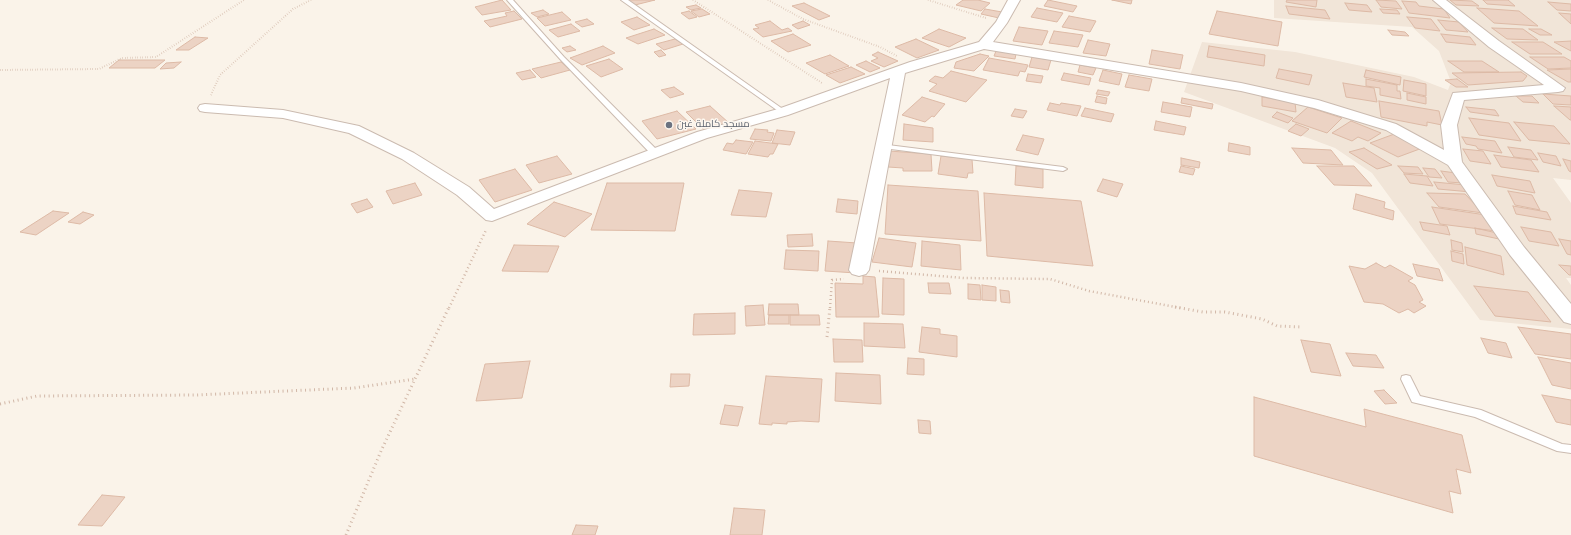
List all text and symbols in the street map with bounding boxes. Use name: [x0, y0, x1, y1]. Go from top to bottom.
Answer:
place label: مسجد كاملة غبن: [677, 119, 750, 131]
marker: مسجد كاملة غبن: [664, 120, 674, 130]

